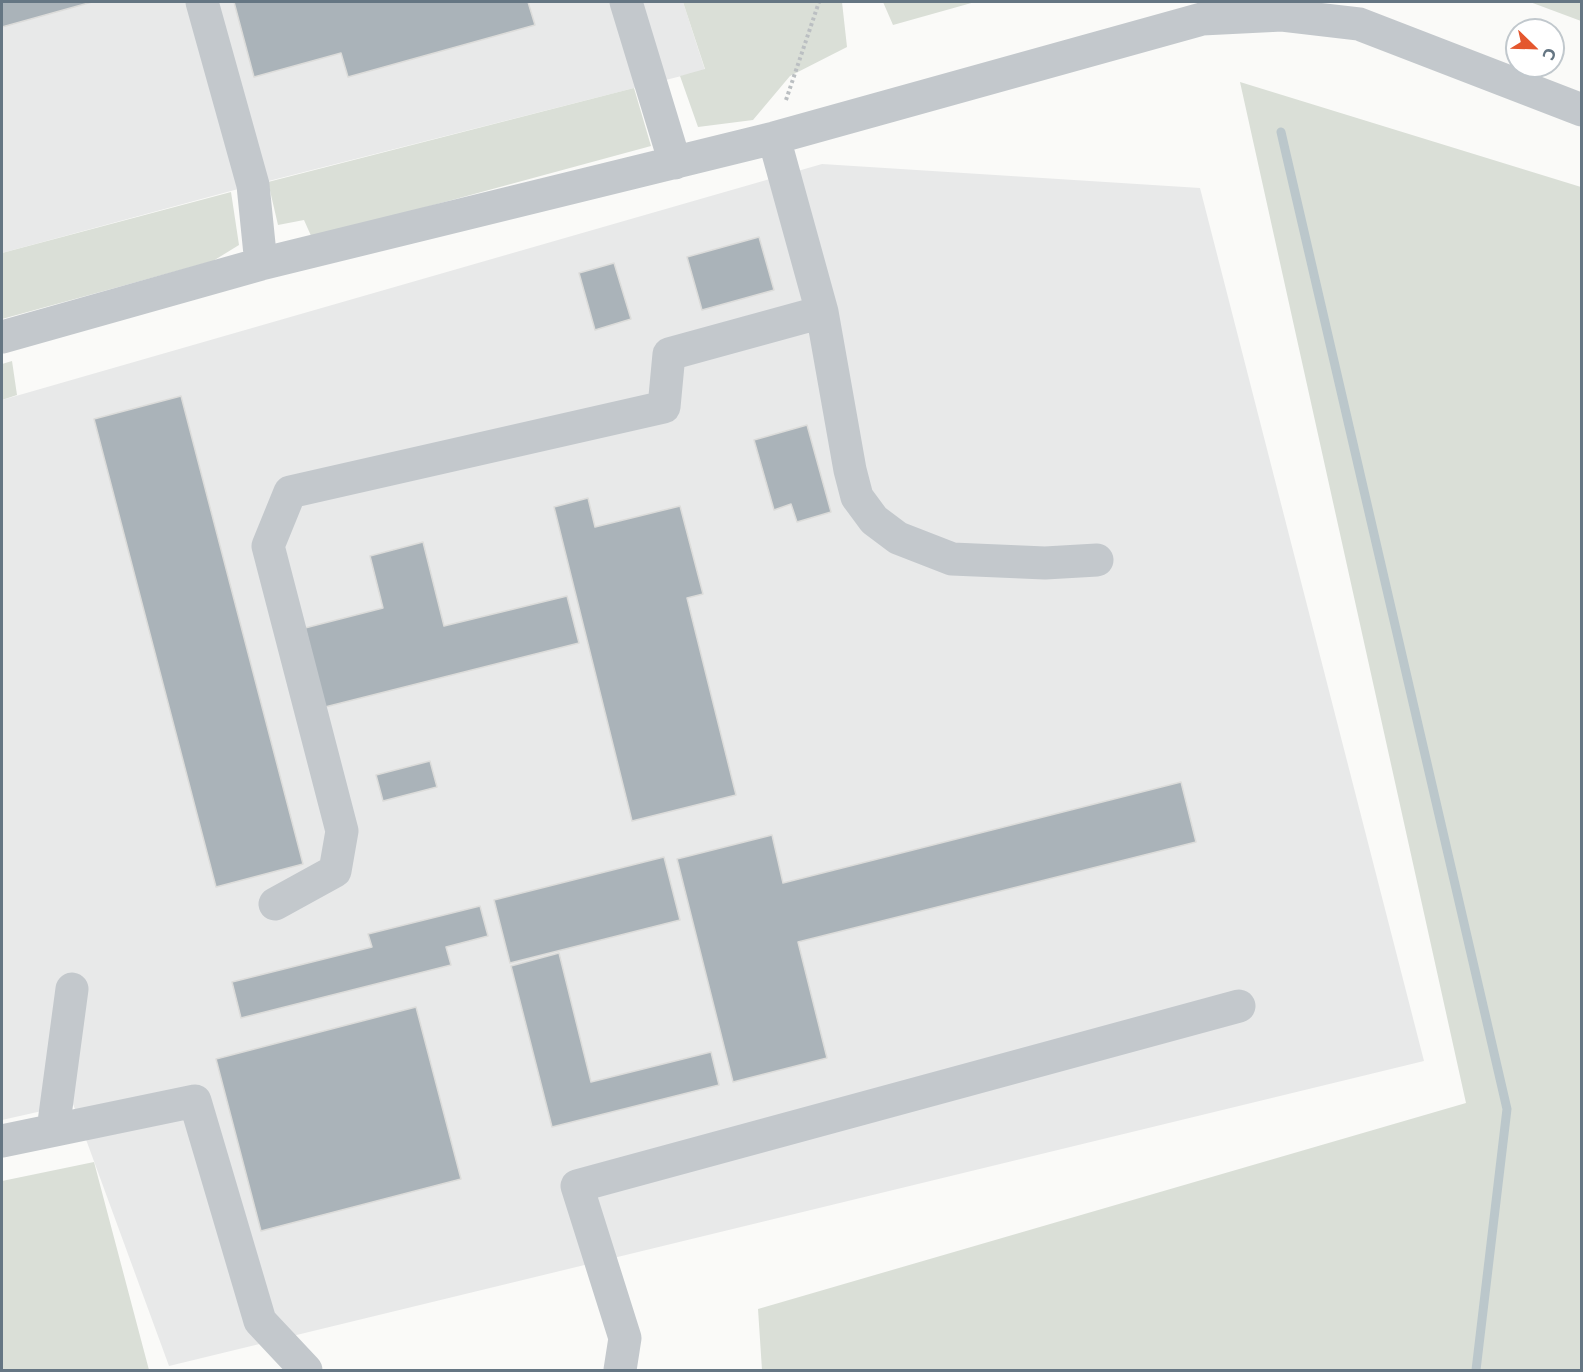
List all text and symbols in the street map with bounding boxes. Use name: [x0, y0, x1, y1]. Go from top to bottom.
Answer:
north arrow: [1505, 18, 1565, 78]
text: С: [1539, 46, 1561, 63]

